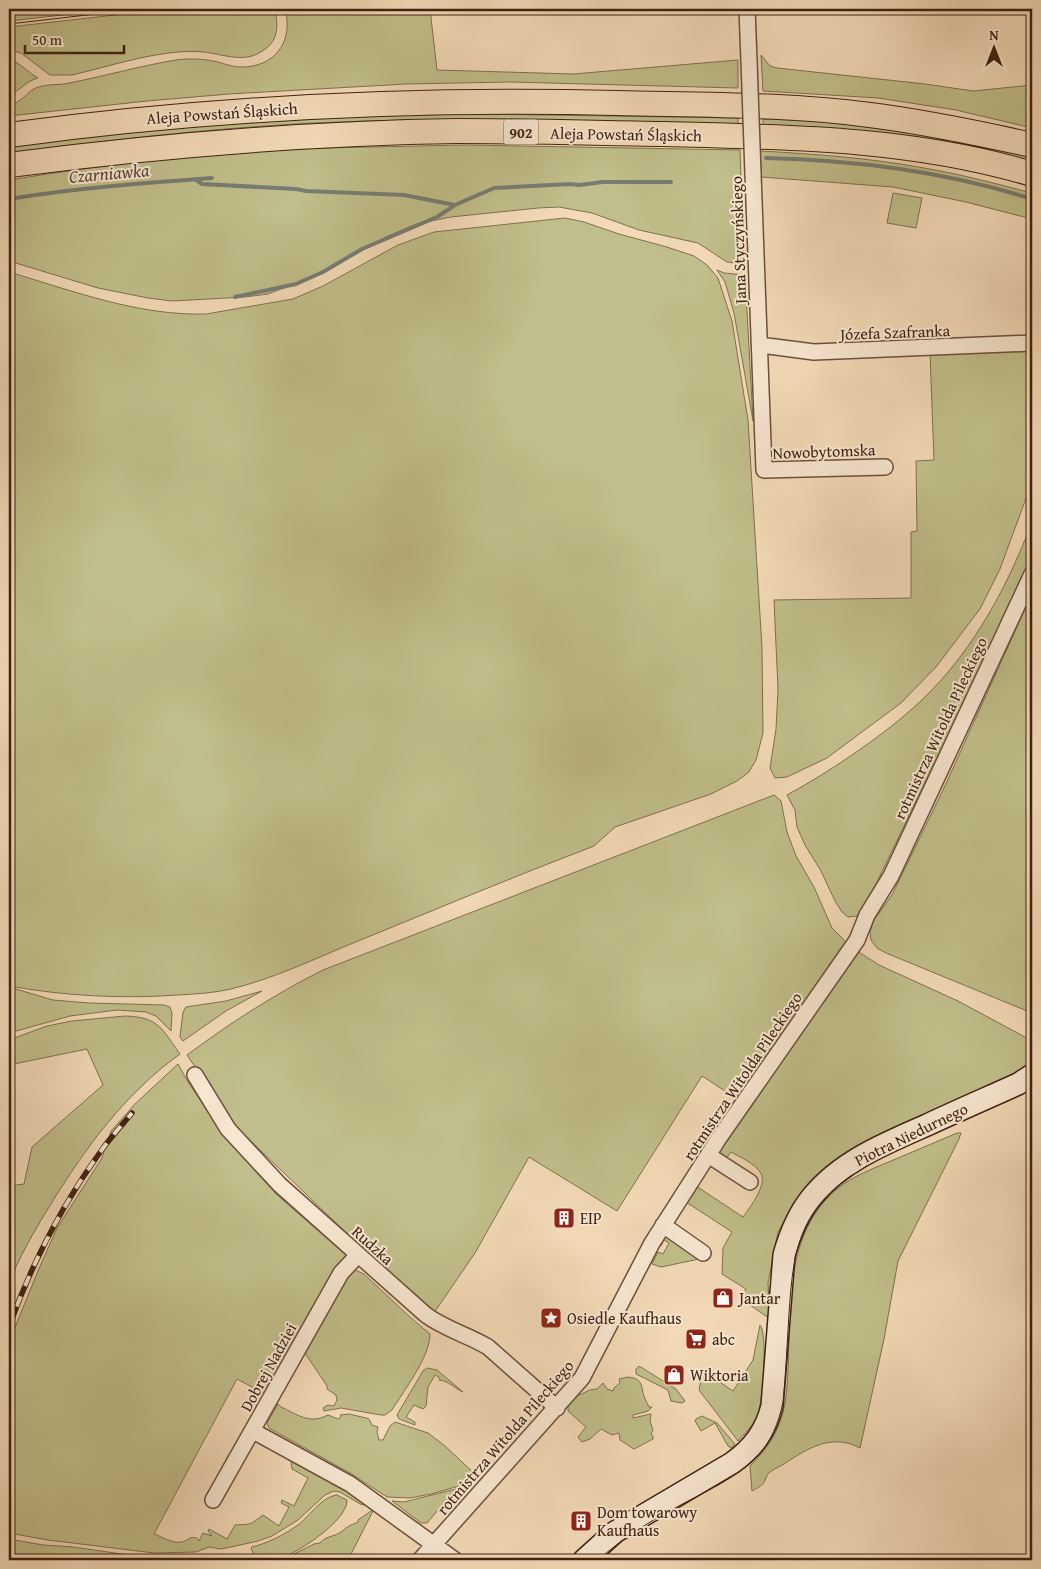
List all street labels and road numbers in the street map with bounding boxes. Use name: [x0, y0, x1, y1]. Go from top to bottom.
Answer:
street label: Aleja Powstań Śląskich: [145, 96, 299, 130]
road number: 902: [504, 120, 538, 144]
street label: Aleja Powstań Śląskich: [550, 121, 702, 147]
street label: Jana Styczyńskiego: [724, 176, 752, 306]
street label: Józefa Szafranka: [838, 318, 951, 346]
street label: Nowobytomska: [772, 437, 876, 465]
street label: rotmistrza Witolda Pileckiego: [887, 633, 993, 823]
street label: rotmistrza Witolda Pileckiego: [677, 987, 807, 1165]
street label: Piotra Niedurnego: [850, 1096, 972, 1172]
street label: Rudzka: [347, 1220, 400, 1271]
street label: Dobrej Nadziei: [234, 1318, 302, 1416]
street label: rotmistrza Witolda Pileckiego: [431, 1354, 579, 1520]

